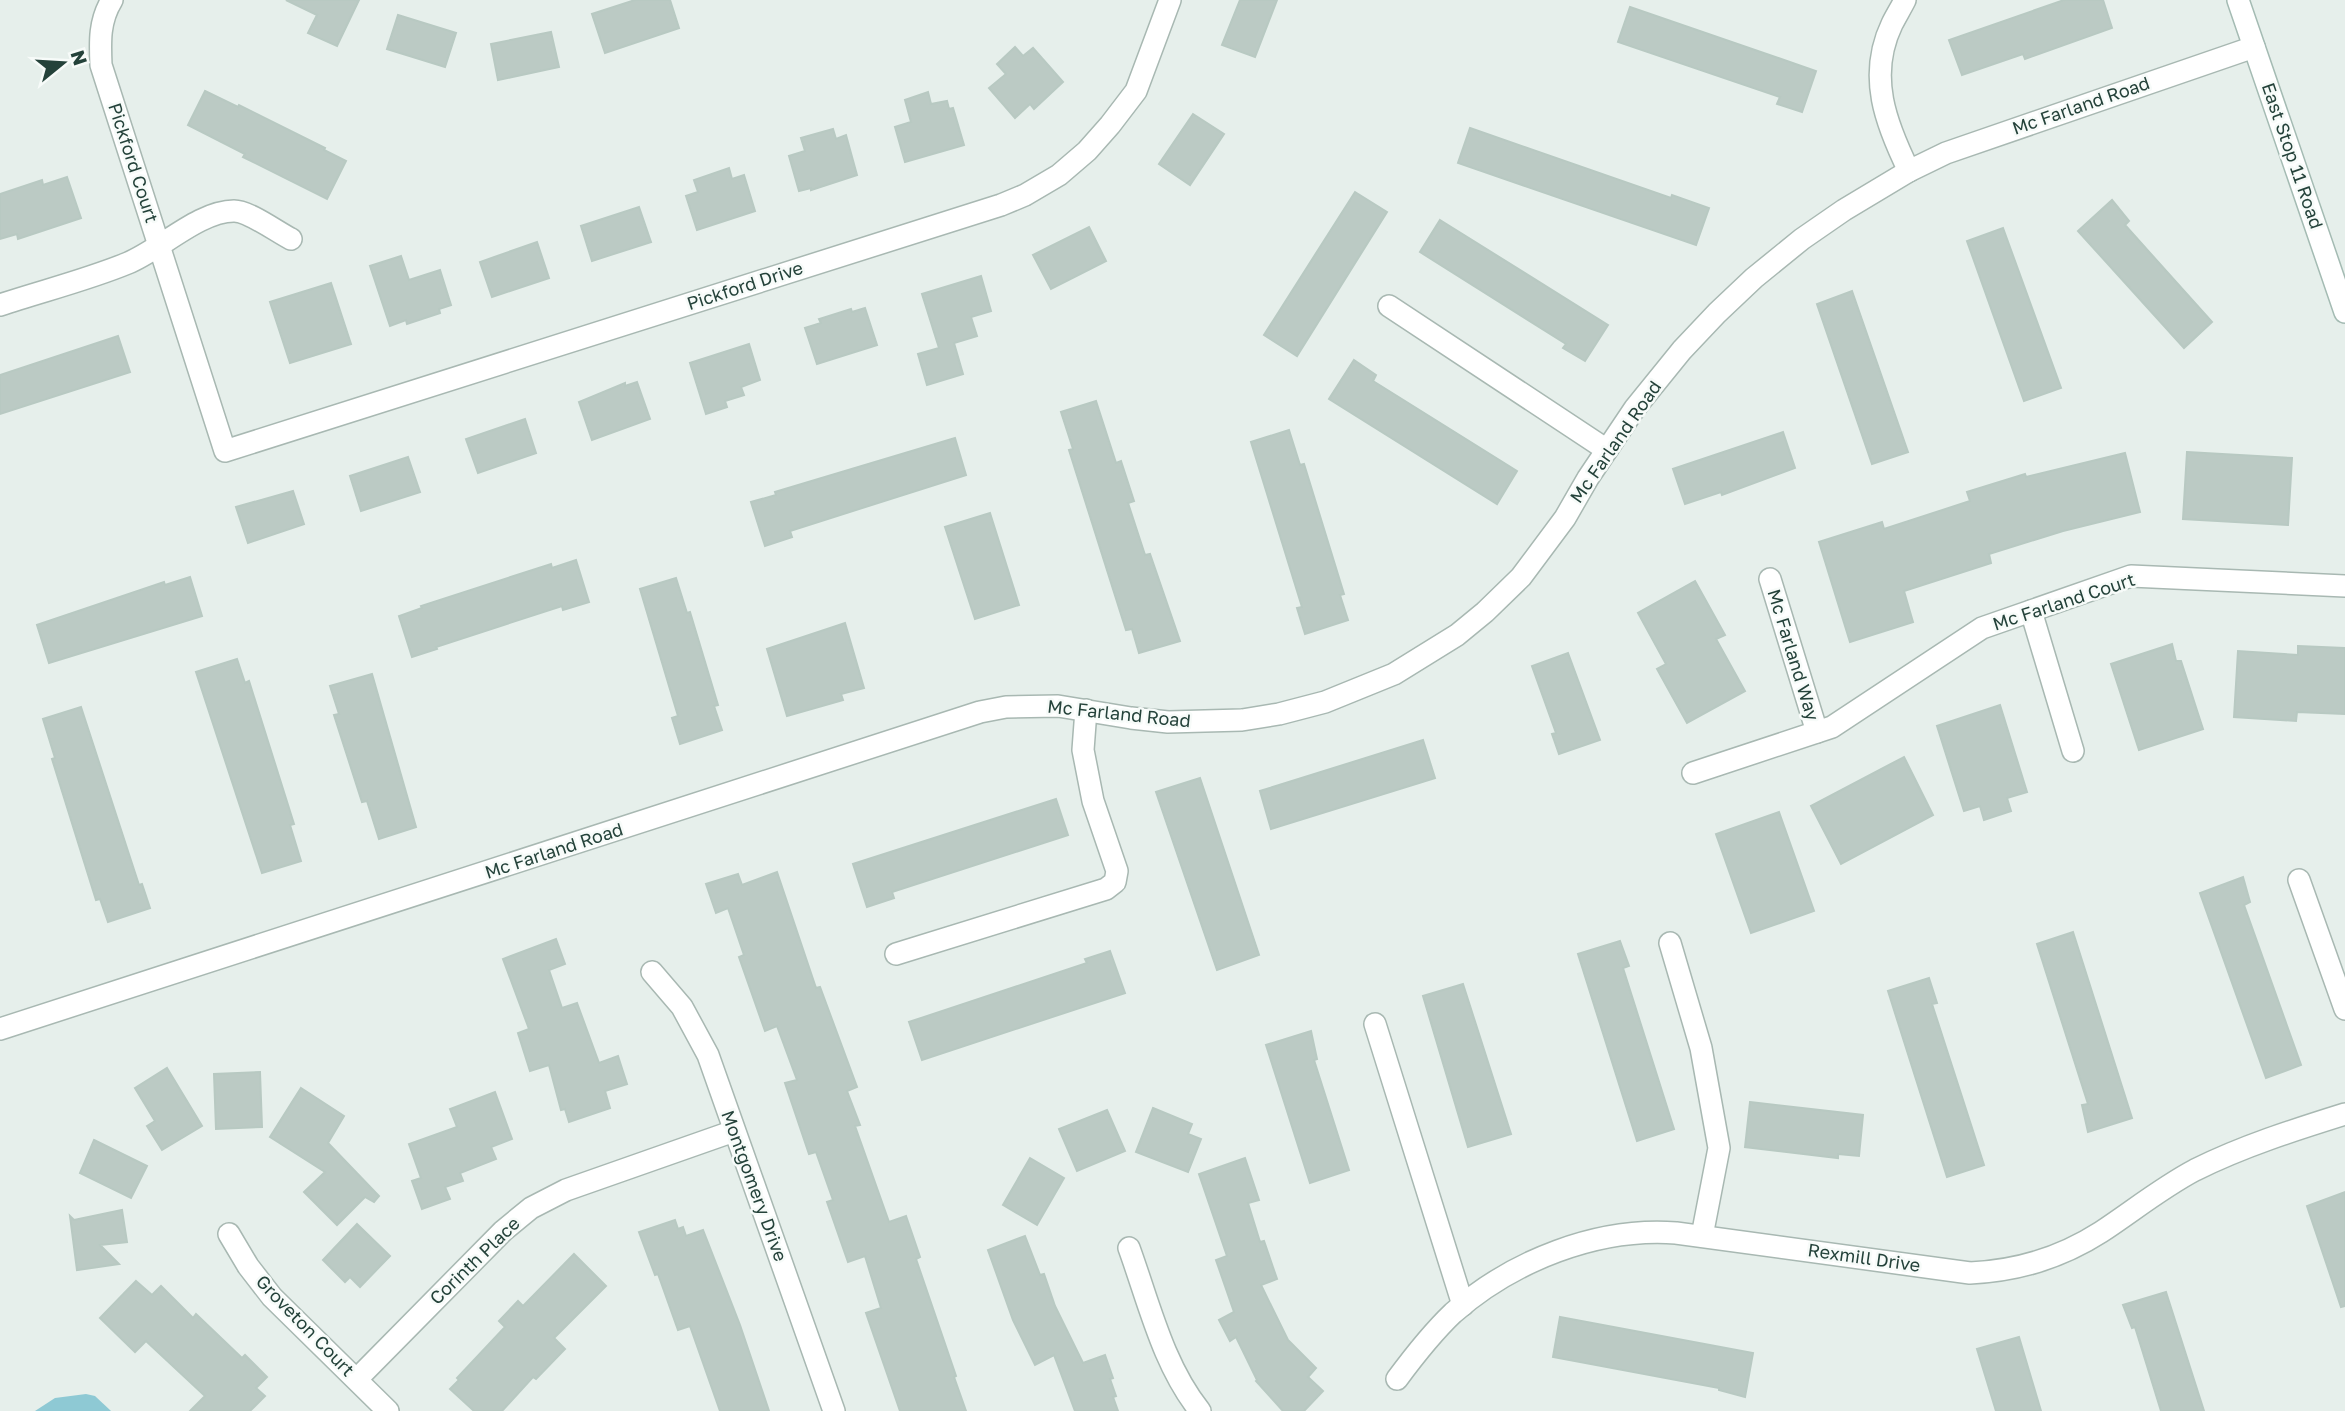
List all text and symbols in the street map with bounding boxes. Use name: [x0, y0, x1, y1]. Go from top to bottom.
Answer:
north arrow: [28, 28, 98, 98]
text: N: [66, 47, 93, 68]
street label: Mc Farland Road: [2009, 71, 2152, 139]
street label: East Stop 11 Road: [2258, 80, 2328, 232]
street label: Pickford Court: [104, 100, 164, 225]
street label: Pickford Drive: [684, 256, 806, 314]
street label: Mc Farland Road: [1565, 376, 1665, 507]
street label: Mc Farland Court: [1990, 568, 2138, 634]
street label: Mc Farland Way: [1764, 586, 1824, 723]
street label: Mc Farland Road: [1046, 695, 1192, 731]
street label: Mc Farland Road: [482, 817, 626, 883]
street label: Montgomery Drive: [717, 1107, 793, 1264]
street label: Corinth Place: [425, 1212, 524, 1309]
street label: Rexmill Drive: [1806, 1238, 1922, 1276]
street label: Groveton Court: [252, 1270, 360, 1381]

